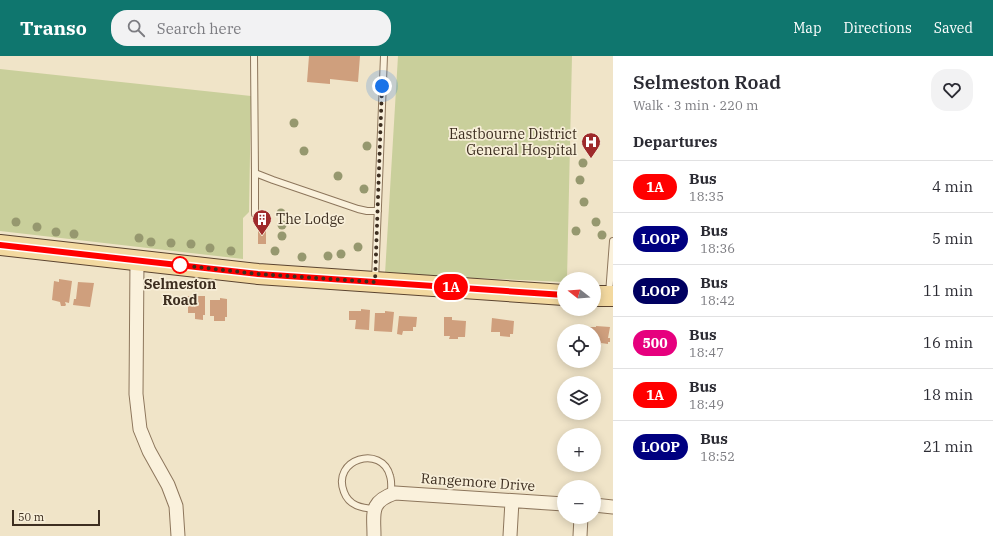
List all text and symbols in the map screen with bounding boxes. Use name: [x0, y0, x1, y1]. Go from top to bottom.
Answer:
search box: [111, 10, 391, 46]
text: Transo: [20, 16, 87, 40]
icon: search: [125, 17, 147, 39]
text: Search here: [157, 19, 241, 38]
text: Map: [793, 19, 822, 37]
text: Directions: [844, 19, 912, 37]
text: Saved: [934, 19, 973, 37]
button: heart: [931, 69, 973, 111]
text: Selmeston Road: [633, 70, 781, 94]
your location: [372, 76, 392, 96]
text: Walk · 3 min · 220 m: [633, 97, 758, 114]
place label: Eastbourne District General Hospital: [449, 125, 577, 159]
hospital icon: Eastbourne District General Hospital: [580, 131, 602, 159]
text: Departures: [633, 132, 717, 151]
text: Bus: [689, 169, 717, 188]
text: 4 min: [932, 177, 973, 196]
text: 1A: [646, 178, 664, 196]
text: 18:35: [689, 188, 724, 205]
building icon: The Lodge: [251, 208, 273, 236]
place label: The Lodge: [276, 210, 345, 228]
text: Bus: [700, 221, 728, 240]
text: 5 min: [932, 229, 973, 248]
text: LOOP: [641, 230, 680, 248]
text: 18:36: [700, 240, 735, 257]
marker: Selmeston Road: [171, 256, 189, 274]
north arrow: [557, 272, 601, 316]
map controls: [557, 272, 601, 524]
text: Bus: [700, 273, 728, 292]
line badge: 1A: [433, 274, 469, 300]
place label: Selmeston Road: [144, 275, 216, 309]
text: 1A: [442, 278, 460, 296]
text: 11 min: [923, 281, 973, 300]
text: LOOP: [641, 282, 680, 300]
text: 18:42: [700, 292, 735, 309]
button: locate: [557, 324, 601, 368]
text: Bus: [689, 325, 717, 344]
text: 16 min: [923, 333, 973, 352]
text: 500: [642, 334, 668, 352]
text: 18:47: [689, 344, 724, 361]
button: layers: [557, 376, 601, 420]
text: Bus: [689, 377, 717, 396]
text: 18 min: [923, 385, 973, 404]
text: 1A: [646, 386, 664, 404]
text: 18:49: [689, 396, 724, 413]
button: +: [557, 428, 601, 472]
text: Bus: [700, 429, 728, 448]
text: 21 min: [923, 437, 973, 456]
text: LOOP: [641, 438, 680, 456]
text: 18:52: [700, 448, 735, 465]
street label: Rangemore Drive: [420, 469, 536, 495]
button: −: [557, 480, 601, 524]
scale bar: [12, 508, 100, 527]
text: 50 m: [18, 510, 44, 524]

